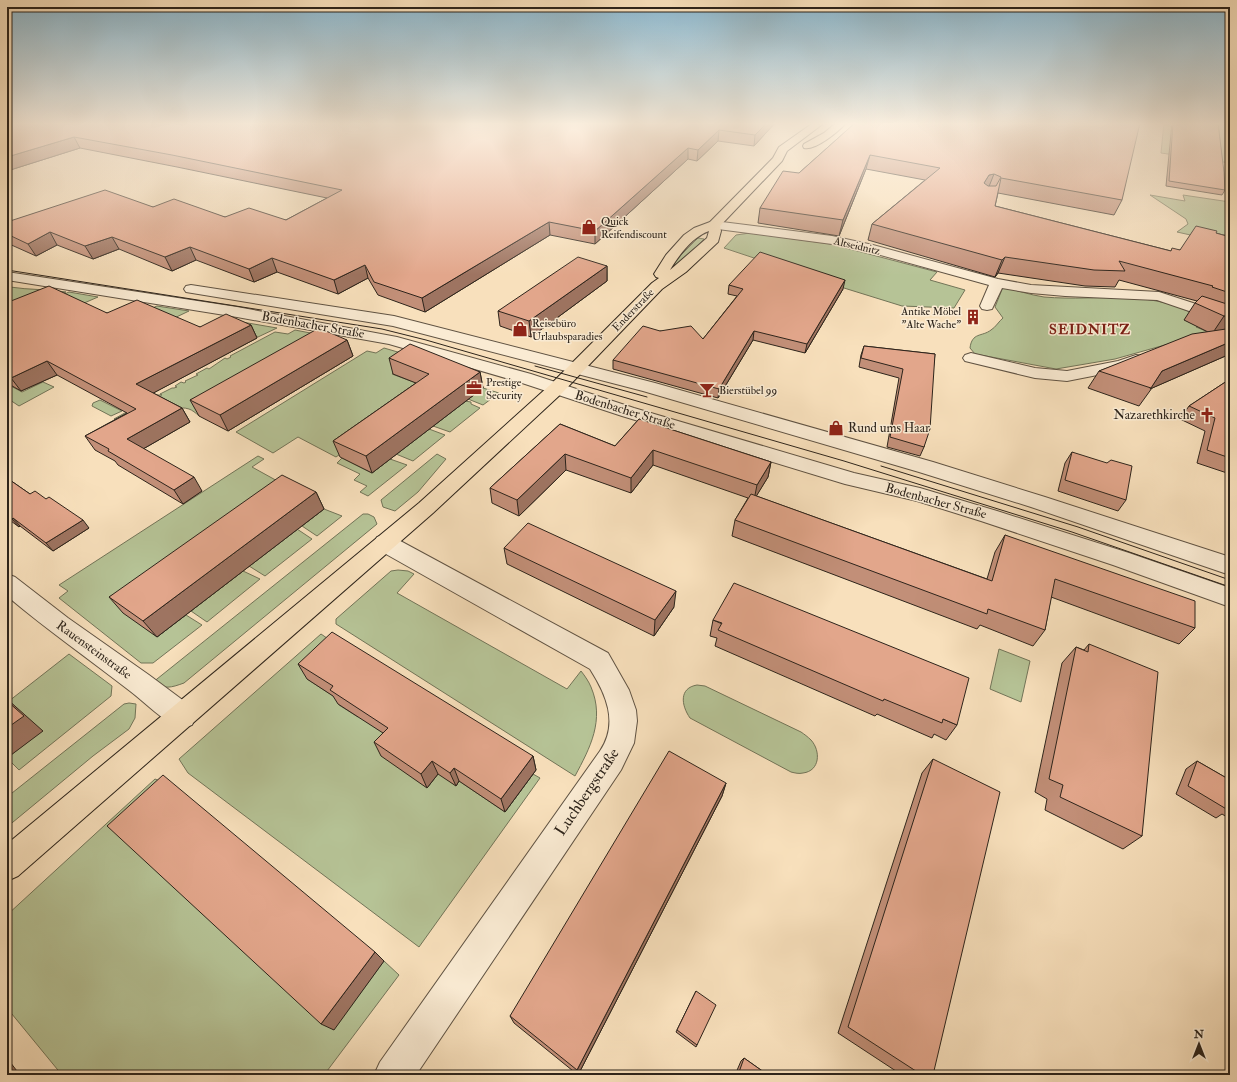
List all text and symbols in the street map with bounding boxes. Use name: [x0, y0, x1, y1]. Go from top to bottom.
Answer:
place label: Quick Reifendiscount: [601, 215, 667, 241]
shop icon: Quick Reifendiscount: [580, 218, 598, 236]
street label: Altseidnitz: [831, 234, 882, 258]
street label: Enderstraße: [610, 286, 657, 334]
place label: Antike Möbel "Alte Wache": [900, 305, 961, 331]
street label: Bodenbacher Straße: [260, 308, 366, 342]
building icon: Antike Möbel "Alte Wache": [964, 308, 982, 326]
place label: Reisebüro Urlaubsparadies: [532, 317, 603, 344]
shop icon: Reisebüro Urlaubsparadies: [511, 320, 529, 338]
district label: SEIDNITZ: [1049, 321, 1131, 338]
place label: Prestige Security: [486, 376, 522, 403]
office icon: Prestige Security: [465, 379, 483, 397]
bar icon: Bierstübel 99: [698, 381, 716, 399]
place label: Bierstübel 99: [719, 384, 777, 397]
street label: Bodenbacher Straße: [573, 387, 678, 433]
church icon: Nazarethkirche: [1198, 406, 1216, 424]
place label: Nazarethkirche: [1113, 407, 1196, 423]
shop icon: Rund ums Haar: [827, 419, 845, 437]
place label: Rund ums Haar: [848, 420, 930, 436]
street label: Bodenbacher Straße: [884, 480, 989, 522]
street label: Rauensteinstraße: [53, 617, 135, 683]
street label: Luchbergstraße: [550, 744, 624, 840]
north arrow: [1179, 1024, 1219, 1064]
text: N: [1193, 1028, 1205, 1041]

